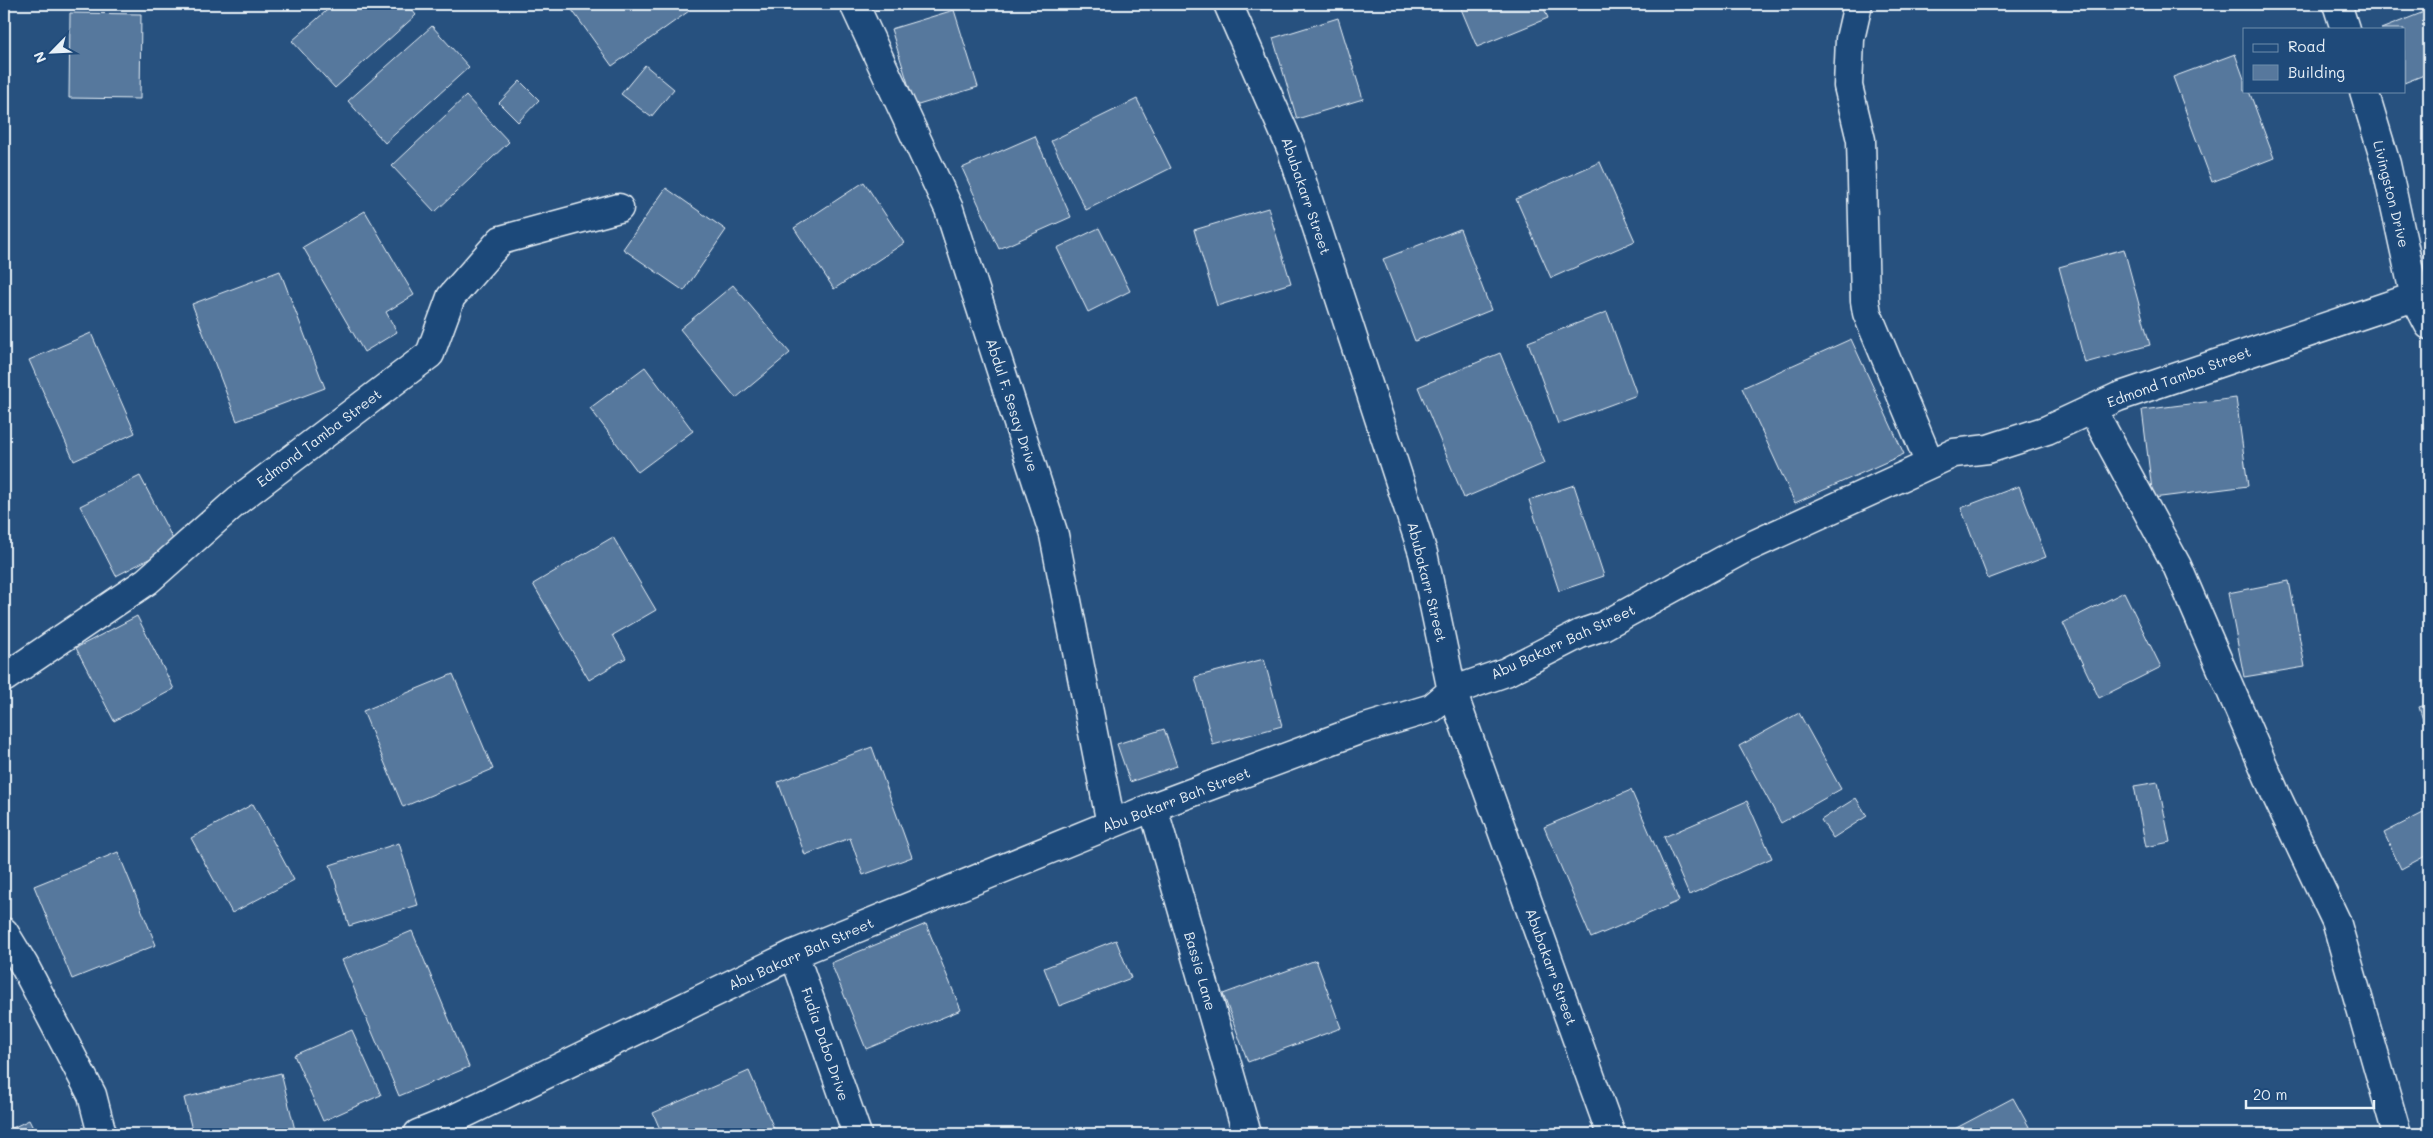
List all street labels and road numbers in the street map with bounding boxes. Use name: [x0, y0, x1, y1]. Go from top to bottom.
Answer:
street label: Abubakarr Street: [1277, 135, 1336, 257]
street label: Livingston Drive: [2369, 138, 2414, 249]
street label: Abdul F. Sesay Drive: [982, 336, 1043, 474]
street label: Edmond Tamba Street: [2104, 342, 2253, 411]
street label: Edmond Tamba Street: [252, 384, 385, 491]
street label: Abubakarr Street: [1403, 520, 1452, 644]
street label: Abu Bakarr Bah Street: [1488, 600, 1638, 683]
street label: Abu Bakarr Bah Street: [1099, 762, 1253, 837]
street label: Abubakarr Street: [1521, 906, 1581, 1028]
street label: Abu Bakarr Bah Street: [725, 913, 876, 994]
street label: Bassie Lane: [1180, 929, 1221, 1012]
street label: Fudia Dabo Drive: [797, 985, 854, 1103]

